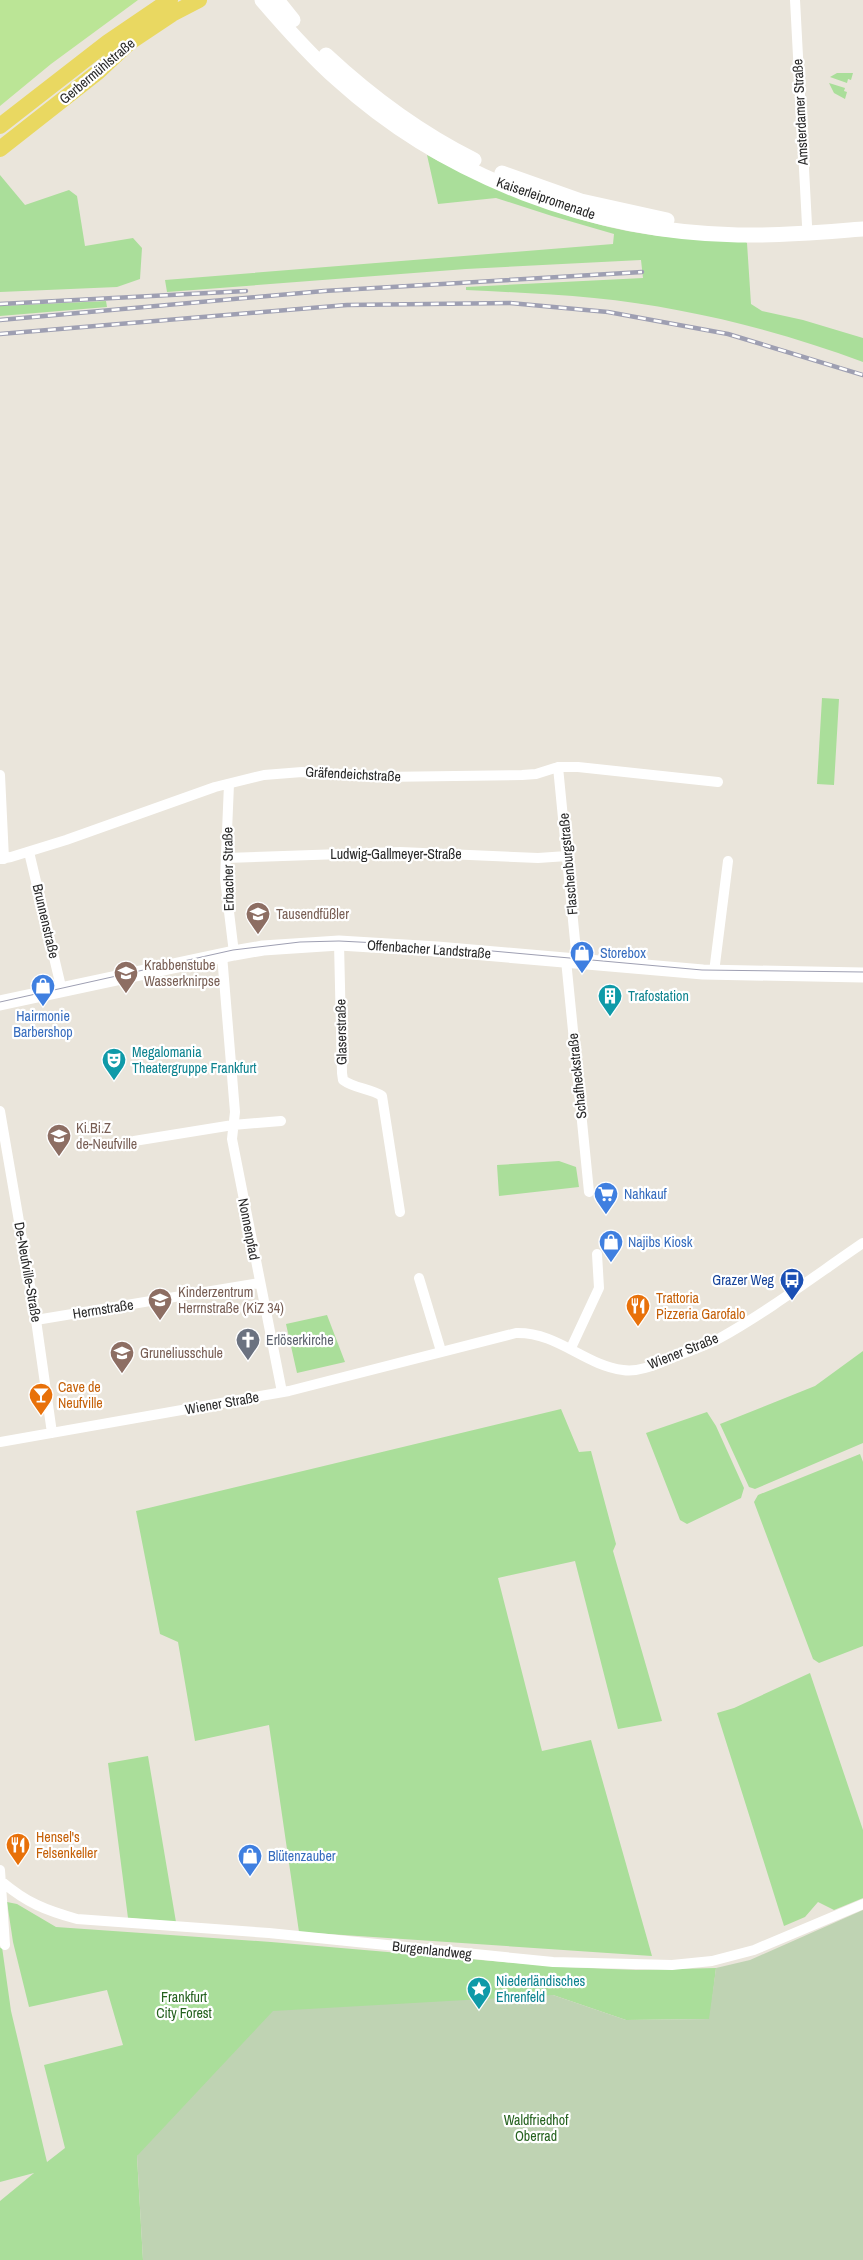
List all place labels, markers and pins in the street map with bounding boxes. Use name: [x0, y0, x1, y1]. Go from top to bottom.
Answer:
school or university icon: Tausendfüßler: [245, 901, 271, 935]
place label: Tausendfüßler: [276, 905, 349, 923]
shop icon: Storebox: [569, 940, 595, 974]
place label: Storebox: [600, 944, 646, 962]
place label: Krabbenstube Wasserknirpse: [144, 956, 220, 990]
school or university icon: Krabbenstube Wasserknirpse: [113, 960, 139, 994]
shop icon: Hairmonie Barbershop: [30, 973, 56, 1007]
building icon: Trafostation: [597, 983, 623, 1017]
place label: Trafostation: [628, 987, 689, 1005]
place label: Hairmonie Barbershop: [13, 1007, 73, 1041]
place label: Megalomania Theatergruppe Frankfurt: [132, 1043, 256, 1077]
theatre icon: Megalomania Theatergruppe Frankfurt: [101, 1047, 127, 1081]
place label: Ki.Bi.Z de-Neufville: [76, 1119, 137, 1153]
school or university icon: Ki.Bi.Z de-Neufville: [46, 1123, 72, 1157]
supermarket icon: Nahkauf: [593, 1181, 619, 1215]
place label: Nahkauf: [624, 1185, 668, 1203]
shop icon: Najibs Kiosk: [598, 1229, 624, 1263]
place label: Najibs Kiosk: [628, 1233, 693, 1251]
bus stop icon: Grazer Weg: [779, 1267, 805, 1301]
place label: Grazer Weg: [712, 1271, 775, 1289]
place label: Kinderzentrum Herrnstraße (KiZ 34): [178, 1283, 284, 1317]
school or university icon: Kinderzentrum Herrnstraße (KiZ 34): [147, 1287, 173, 1321]
place label: Trattoria Pizzeria Garofalo: [656, 1289, 745, 1323]
restaurant icon: Trattoria Pizzeria Garofalo: [625, 1293, 651, 1327]
church icon: Erlöserkirche: [235, 1327, 261, 1361]
place label: Erlöserkirche: [266, 1331, 334, 1349]
school or university icon: Gruneliusschule: [109, 1340, 135, 1374]
place label: Gruneliusschule: [140, 1344, 223, 1362]
place label: Cave de Neufville: [58, 1378, 103, 1412]
bar icon: Cave de Neufville: [28, 1382, 54, 1416]
place label: Hensel's Felsenkeller: [36, 1828, 97, 1862]
restaurant icon: Hensel's Felsenkeller: [5, 1832, 31, 1866]
shop icon: Blütenzauber: [237, 1843, 263, 1877]
place label: Blütenzauber: [268, 1847, 336, 1865]
place label: Niederländisches Ehrenfeld: [496, 1972, 586, 2006]
place icon: Niederländisches Ehrenfeld: [466, 1976, 492, 2010]

